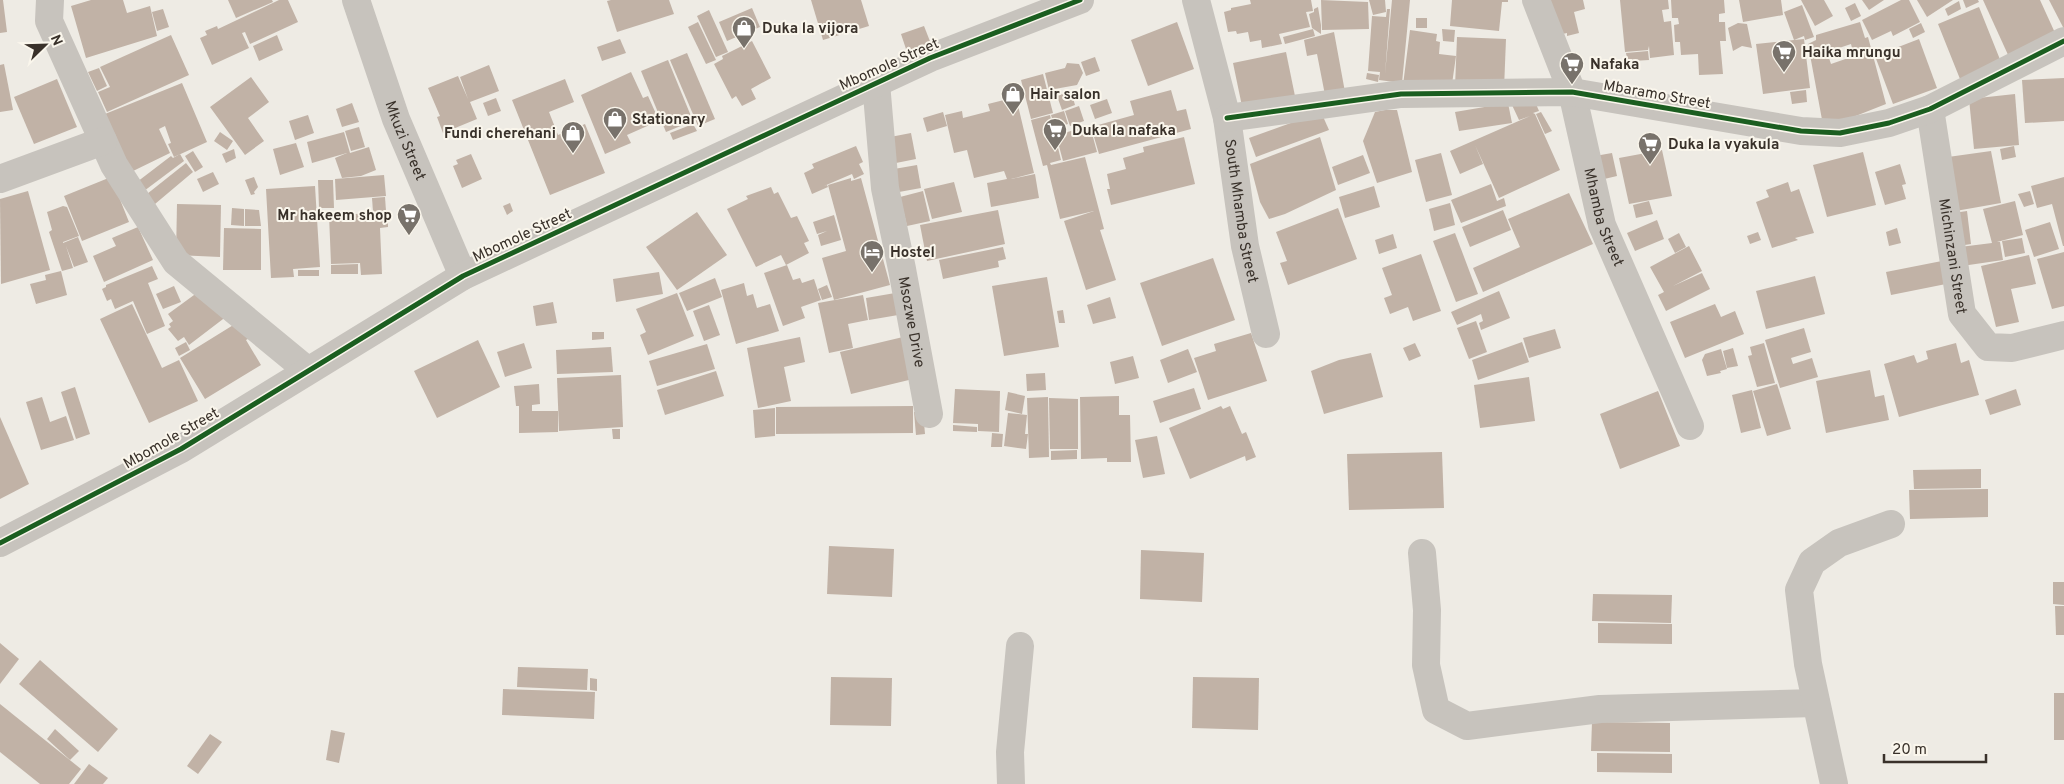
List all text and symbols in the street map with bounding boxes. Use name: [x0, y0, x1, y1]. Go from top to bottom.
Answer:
shop icon: Duka la vijora: [731, 15, 757, 49]
north arrow: [20, 20, 70, 70]
place label: Duka la vijora: [762, 20, 858, 39]
text: N: [46, 33, 65, 48]
street label: Mbomole Street: [837, 35, 942, 96]
supermarket icon: Haika mrungu: [1771, 39, 1797, 73]
place label: Haika mrungu: [1802, 44, 1901, 63]
supermarket icon: Nafaka: [1559, 51, 1585, 85]
place label: Nafaka: [1590, 56, 1639, 75]
street label: Mbaramo Street: [1602, 77, 1712, 114]
shop icon: Hair salon: [1000, 81, 1026, 115]
place label: Hair salon: [1030, 86, 1101, 105]
street label: Mkuzi Street: [380, 99, 429, 184]
shop icon: Stationary: [602, 106, 628, 140]
place label: Stationary: [632, 111, 706, 130]
supermarket icon: Duka la nafaka: [1042, 117, 1068, 151]
shop icon: Fundi cherehani: [560, 120, 586, 154]
place label: Duka la nafaka: [1072, 122, 1176, 141]
place label: Fundi cherehani: [444, 125, 556, 144]
supermarket icon: Duka la vyakula: [1637, 131, 1663, 165]
place label: Duka la vyakula: [1668, 136, 1779, 155]
street label: South Mhamba Street: [1219, 138, 1262, 285]
street label: Mhamba Street: [1578, 166, 1627, 270]
street label: Michinzani Street: [1933, 197, 1970, 316]
supermarket icon: Mr hakeem shop: [396, 202, 422, 236]
street label: Mbomole Street: [470, 205, 575, 268]
place label: Mr hakeem shop: [277, 207, 392, 226]
hotel icon: Hostel: [859, 239, 885, 273]
place label: Hostel: [890, 244, 935, 263]
street label: Msozwe Drive: [893, 275, 928, 369]
street label: Mbomole Street: [121, 404, 223, 474]
scale bar: [1884, 732, 1986, 764]
text: 20 m: [1892, 741, 1927, 760]

